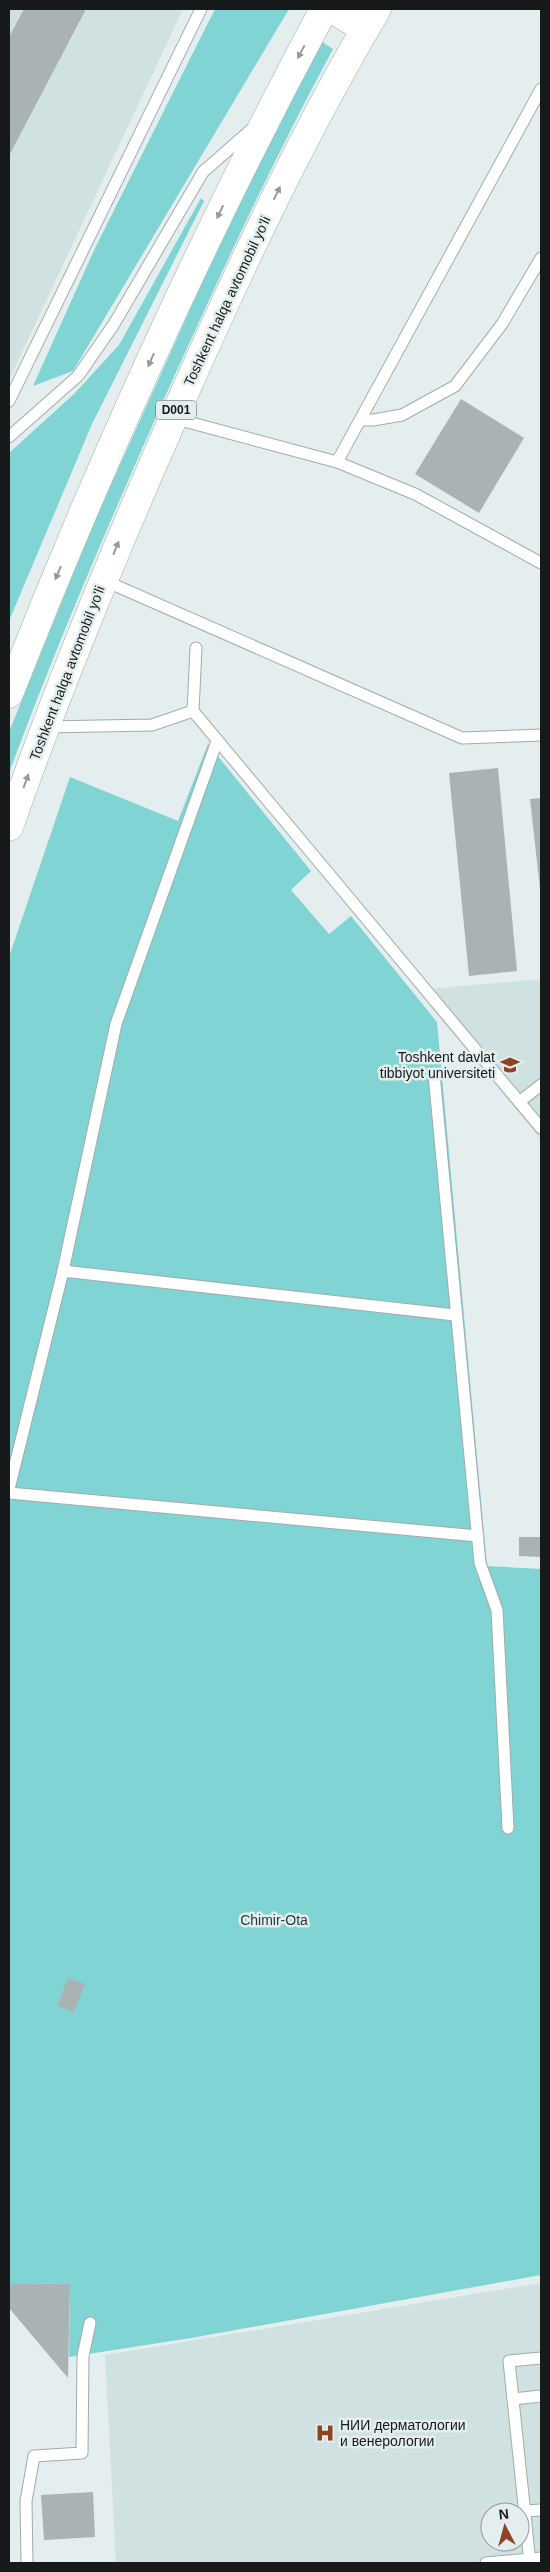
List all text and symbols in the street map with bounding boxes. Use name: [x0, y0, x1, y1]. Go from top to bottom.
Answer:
one-way arrow: [297, 44, 305, 59]
one-way arrow: [274, 186, 282, 200]
one-way arrow: [215, 205, 223, 219]
street label: Toshkent halqa avtomobil yo'li: [181, 214, 273, 388]
one-way arrow: [147, 353, 155, 367]
road number: D001: [156, 400, 196, 420]
one-way arrow: [113, 541, 121, 555]
one-way arrow: [53, 566, 61, 580]
street label: Toshkent halqa avtomobil yo'li: [26, 584, 108, 762]
one-way arrow: [22, 774, 30, 788]
place label: Toshkent davlat tibbiyot universiteti: [380, 1049, 495, 1081]
school or university icon: Toshkent davlat tibbiyot universiteti: [499, 1054, 521, 1076]
park label: Chimir-Ota: [240, 1912, 308, 1928]
place label: НИИ дерматологии и венерологии: [340, 2417, 466, 2449]
hospital icon: НИИ дерматологии и венерологии: [314, 2422, 336, 2444]
north arrow: [480, 2502, 530, 2552]
text: N: [498, 2506, 510, 2523]

